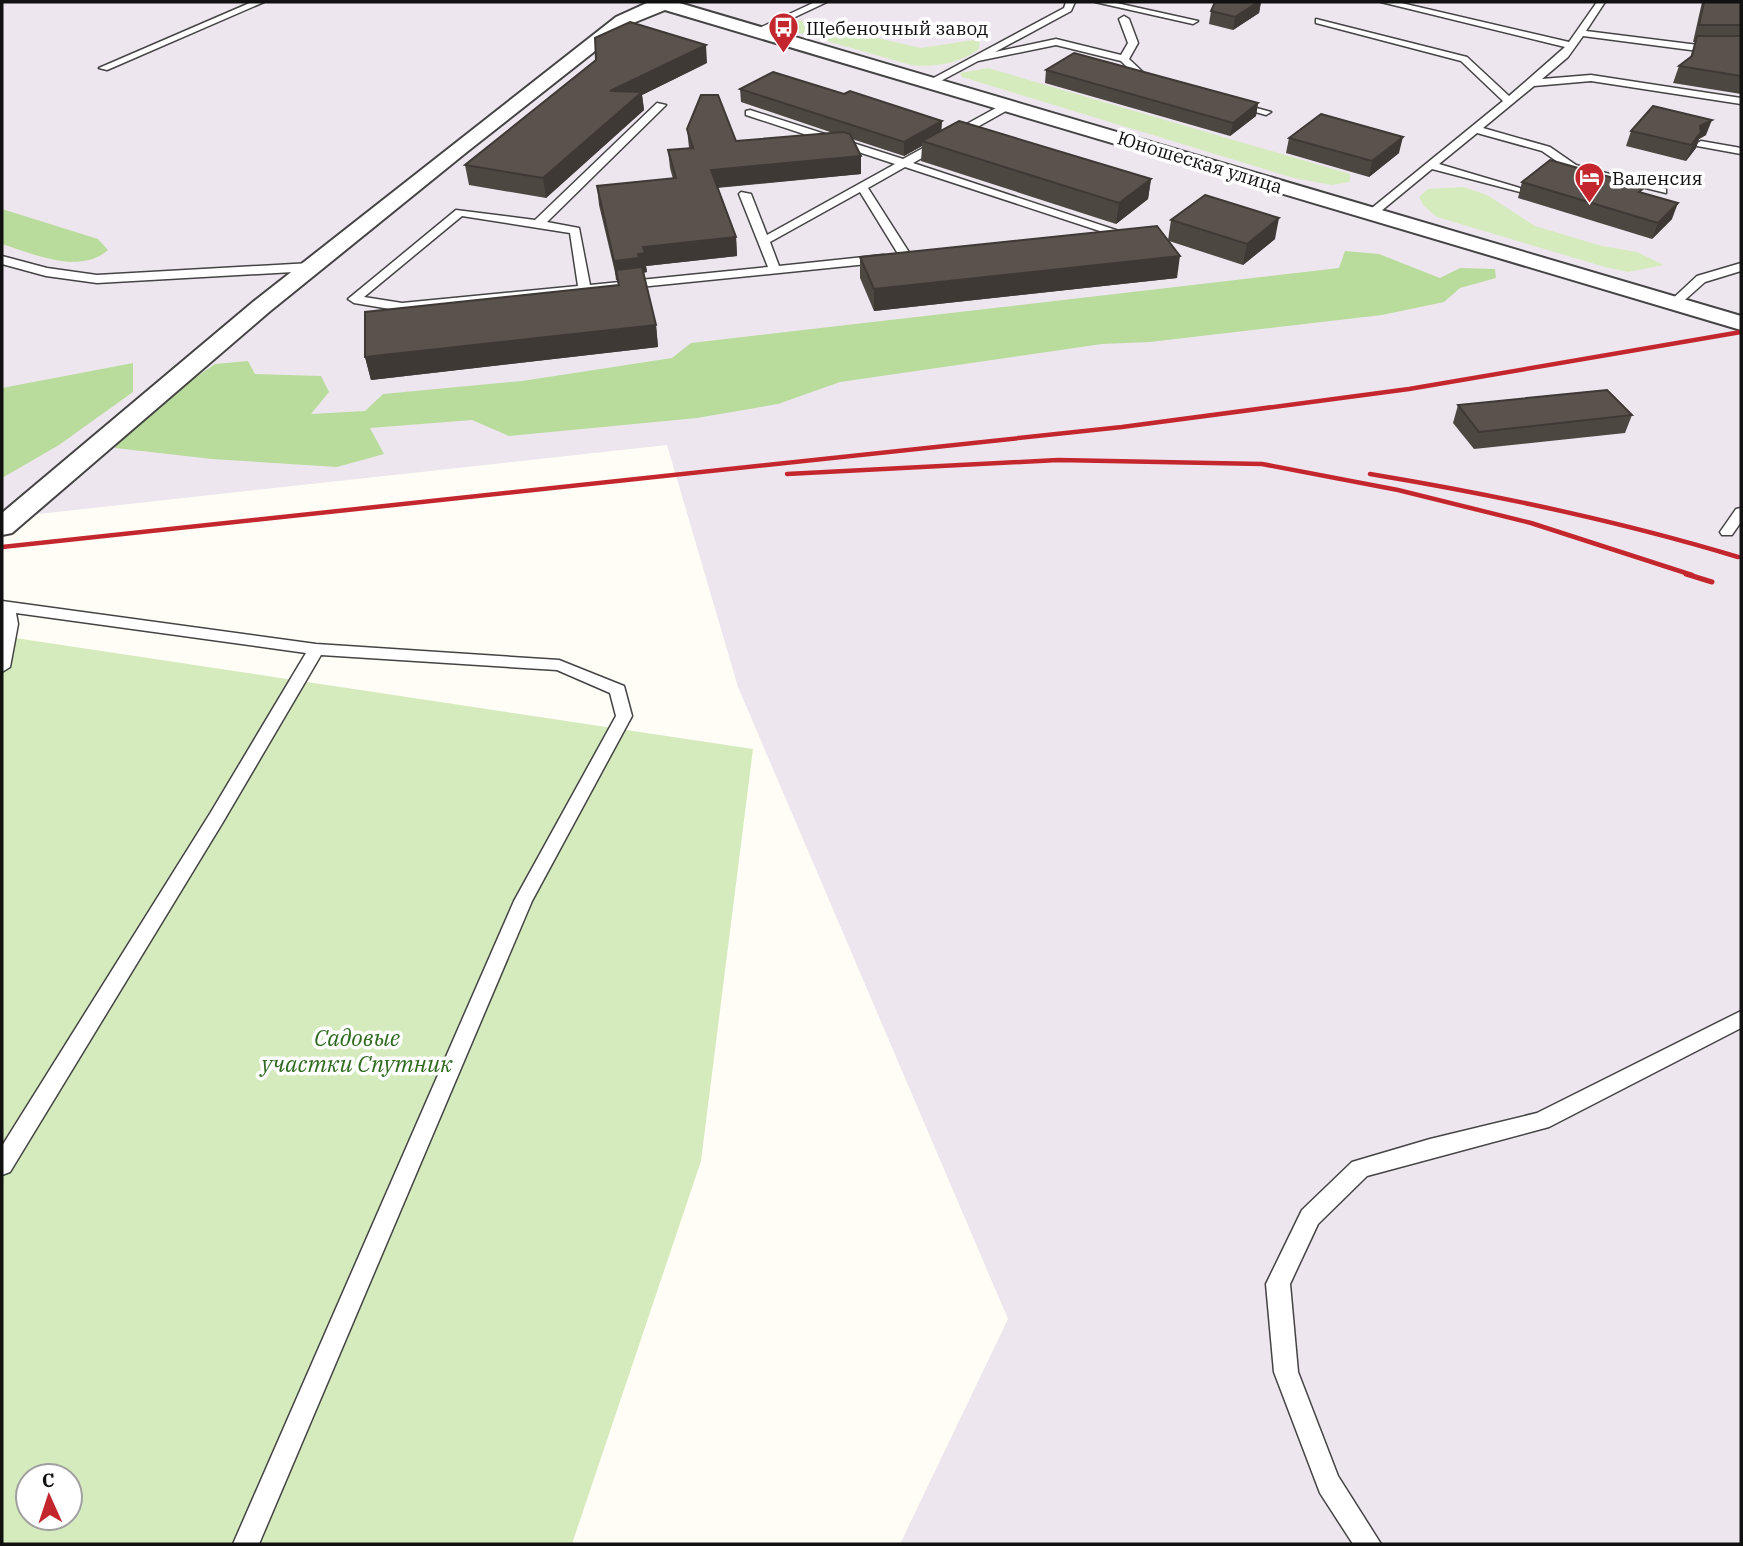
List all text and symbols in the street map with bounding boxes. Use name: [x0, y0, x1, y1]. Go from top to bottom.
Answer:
bus stop icon: Щебеночный завод: [766, 11, 800, 55]
place label: Щебеночный завод: [806, 16, 988, 40]
street label: Юношеская улица: [1114, 125, 1286, 199]
hotel icon: Валенсия: [1572, 161, 1606, 205]
place label: Валенсия: [1612, 166, 1703, 190]
park label: Садовые участки Спутник: [258, 1022, 453, 1078]
north arrow: [14, 1462, 84, 1532]
text: С: [41, 1468, 55, 1492]

